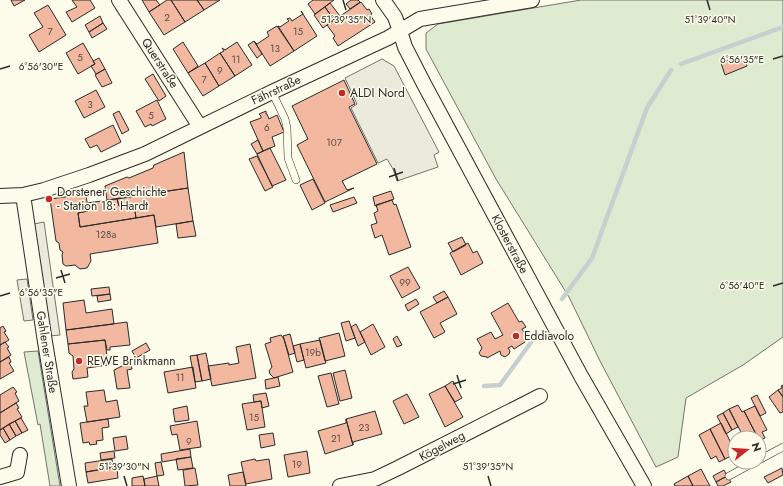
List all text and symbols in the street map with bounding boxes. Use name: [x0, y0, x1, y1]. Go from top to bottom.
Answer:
house number: 2: [164, 10, 170, 25]
text: 51°39'35"N: [321, 12, 371, 27]
text: 51°39'40"N: [684, 12, 736, 27]
house number: 7: [47, 24, 53, 39]
house number: 15: [293, 24, 303, 39]
street label: Querstraße: [137, 34, 183, 92]
house number: 13: [270, 41, 281, 56]
house number: 5: [77, 50, 83, 65]
house number: 11: [232, 52, 241, 67]
text: 6°56'35"E: [720, 52, 764, 67]
text: 6°56'30"E: [19, 59, 63, 74]
house number: 9: [217, 63, 223, 78]
street label: Fährstraße: [248, 71, 304, 109]
house number: 7: [201, 72, 207, 87]
place label: ALDI Nord: [350, 84, 405, 102]
marker: ALDI Nord: [337, 88, 347, 98]
house number: 3: [87, 97, 93, 112]
house number: 5: [148, 108, 154, 123]
house number: 6: [264, 120, 270, 135]
house number: 107: [326, 135, 343, 150]
place label: Dorstener Geschichte - Station 18: Hardt: [57, 183, 167, 215]
marker: Dorstener Geschichte - Station 18: Hardt: [44, 194, 54, 204]
street label: Klosterstraße: [487, 211, 533, 277]
house number: 128a: [96, 227, 116, 242]
house number: 99: [399, 275, 411, 290]
text: 6°56'40"E: [720, 278, 764, 293]
text: 6°56'35"E: [19, 285, 63, 300]
street label: Gahlener Straße: [32, 310, 62, 394]
place label: Eddiavolo: [524, 327, 575, 345]
marker: Eddiavolo: [511, 331, 521, 341]
house number: 19b: [305, 345, 321, 360]
place label: REWE Brinkmann: [87, 352, 176, 370]
marker: REWE Brinkmann: [74, 356, 84, 366]
house number: 11: [176, 370, 185, 385]
house number: 15: [249, 410, 259, 425]
house number: 23: [358, 420, 370, 435]
street label: Kögelweg: [416, 426, 468, 466]
north arrow: [727, 430, 767, 470]
house number: 21: [331, 431, 341, 446]
house number: 9: [186, 434, 192, 449]
text: N: [748, 441, 765, 454]
house number: 19: [292, 457, 302, 472]
text: 51°39'30"N: [99, 459, 149, 474]
text: 51°39'35"N: [463, 459, 513, 474]

